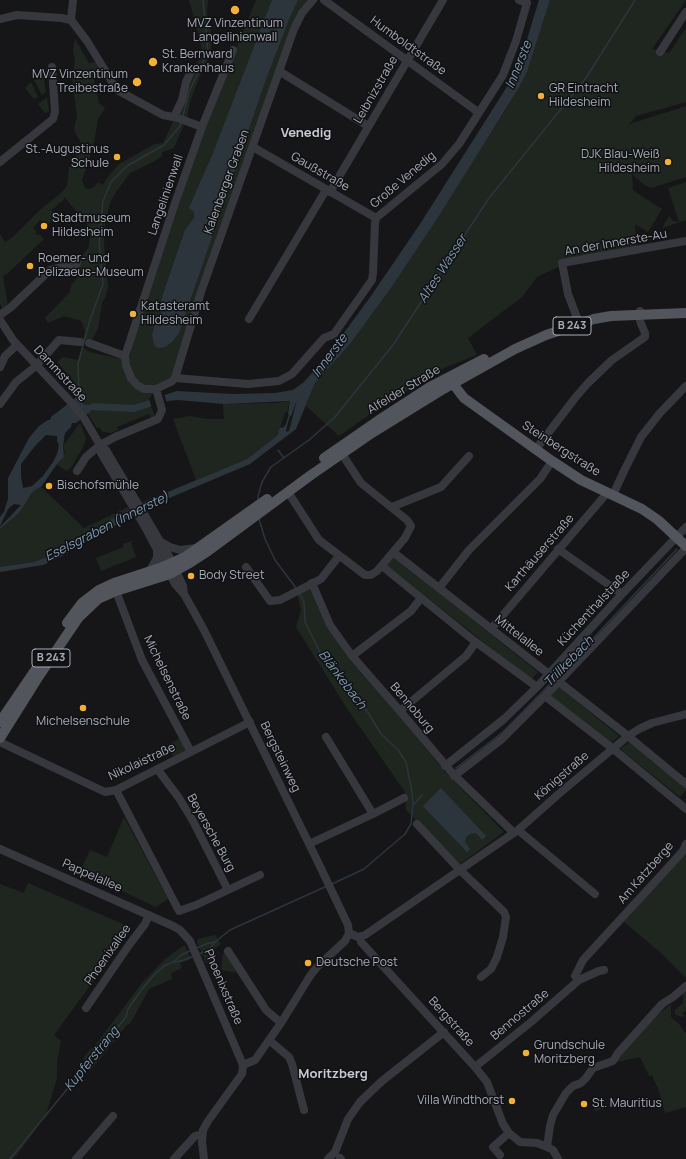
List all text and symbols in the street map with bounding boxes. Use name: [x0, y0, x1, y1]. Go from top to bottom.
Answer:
marker: MVZ Vinzentinum Langelinienwall: [229, 4, 241, 16]
street label: Humboldtstraße: [367, 14, 449, 78]
place label: MVZ Vinzentinum Langelinienwall: [187, 17, 283, 45]
water label: Innerste: [502, 39, 536, 91]
place label: St. Bernward Krankenhaus: [162, 48, 234, 76]
street label: Leibnizstraße: [351, 54, 401, 126]
marker: St. Bernward Krankenhaus: [147, 56, 159, 68]
place label: MVZ Vinzentinum Treibestraße: [32, 68, 128, 96]
marker: MVZ Vinzentinum Treibestraße: [131, 76, 143, 88]
place label: GR Eintracht Hildesheim: [549, 82, 618, 110]
marker: GR Eintracht Hildesheim: [536, 91, 546, 101]
district label: Venedig: [281, 125, 331, 141]
street label: Kalenberger Graben: [201, 128, 253, 236]
place label: St.-Augustinus Schule: [26, 143, 109, 171]
place label: DJK Blau-Weiß Hildesheim: [581, 148, 660, 176]
street label: Gaußstraße: [288, 149, 352, 195]
street label: Große Venedig: [367, 149, 439, 211]
marker: St.-Augustinus Schule: [112, 152, 122, 162]
street label: Langelinienwall: [145, 153, 187, 237]
marker: DJK Blau-Weiß Hildesheim: [663, 157, 673, 167]
place label: Stadtmuseum Hildesheim: [52, 212, 131, 240]
marker: Stadtmuseum Hildesheim: [39, 221, 49, 231]
street label: An der Innerste-Au: [564, 227, 668, 259]
water label: Altes Wasser: [415, 232, 471, 306]
place label: Roemer- und Pelizaeus-Museum: [38, 252, 144, 280]
marker: Roemer- und Pelizaeus-Museum: [25, 261, 35, 271]
place label: Katasteramt Hildesheim: [141, 300, 210, 328]
marker: Katasteramt Hildesheim: [128, 309, 138, 319]
road number: B 243: [553, 317, 591, 335]
water label: Innerste: [309, 331, 351, 381]
street label: Dammstraße: [30, 343, 90, 405]
street label: Alfelder Straße: [365, 363, 443, 417]
street label: Steinbergstraße: [519, 418, 603, 480]
place label: Bischofsmühle: [57, 479, 139, 493]
marker: Bischofsmühle: [44, 481, 54, 491]
water label: Eselsgraben (Innerste): [42, 489, 172, 565]
street label: Karthäuserstraße: [503, 512, 577, 594]
street label: Küchenthalstraße: [555, 567, 633, 649]
place label: Body Street: [199, 569, 265, 583]
marker: Body Street: [186, 571, 196, 581]
street label: Mittelallee: [492, 613, 546, 659]
street label: Michelsenstraße: [140, 633, 194, 723]
water label: Trillkebach: [541, 633, 597, 691]
water label: Blänkebach: [315, 647, 369, 713]
road number: B 243: [32, 649, 70, 667]
street label: Bennoburg: [387, 680, 437, 736]
marker: Michelsenschule: [78, 703, 88, 713]
place label: Michelsenschule: [36, 715, 130, 729]
street label: Bergsteinweg: [257, 719, 303, 795]
street label: Nikolaistraße: [106, 740, 178, 784]
street label: Königstraße: [532, 749, 592, 803]
street label: Beyersche Burg: [184, 792, 238, 874]
street label: Am Katzberge: [615, 839, 677, 907]
street label: Pappelallee: [60, 856, 124, 896]
street label: Phoenixallee: [82, 922, 134, 988]
street label: Phoenixstraße: [201, 947, 245, 1027]
place label: Deutsche Post: [316, 956, 398, 970]
marker: Deutsche Post: [303, 958, 313, 968]
street label: Bennostraße: [488, 987, 552, 1043]
street label: Bergstraße: [425, 994, 477, 1050]
water label: Kupferstrang: [61, 1024, 123, 1094]
place label: Grundschule Moritzberg: [534, 1039, 605, 1067]
marker: Grundschule Moritzberg: [521, 1048, 531, 1058]
district label: Moritzberg: [298, 1066, 368, 1082]
place label: Villa Windthorst: [417, 1094, 504, 1108]
marker: Villa Windthorst: [507, 1096, 517, 1106]
place label: St. Mauritius: [592, 1097, 662, 1111]
marker: St. Mauritius: [579, 1099, 589, 1109]

